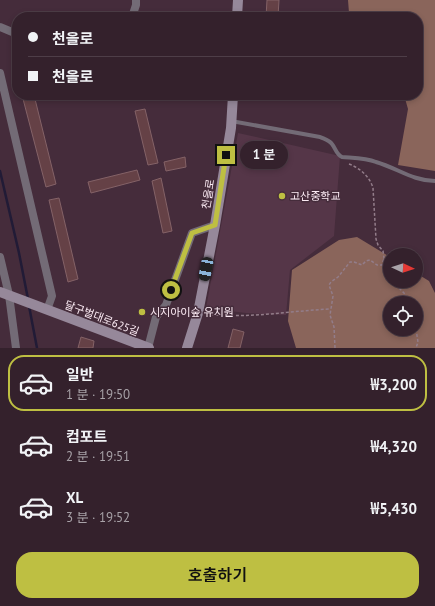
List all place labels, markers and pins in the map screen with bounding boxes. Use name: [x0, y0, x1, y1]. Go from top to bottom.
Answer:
place label: 고산중학교: [290, 189, 341, 203]
marker: 고산중학교: [277, 191, 287, 201]
place label: 시지아이숲 유치원: [150, 305, 234, 319]
marker: 시지아이숲 유치원: [137, 307, 147, 317]

